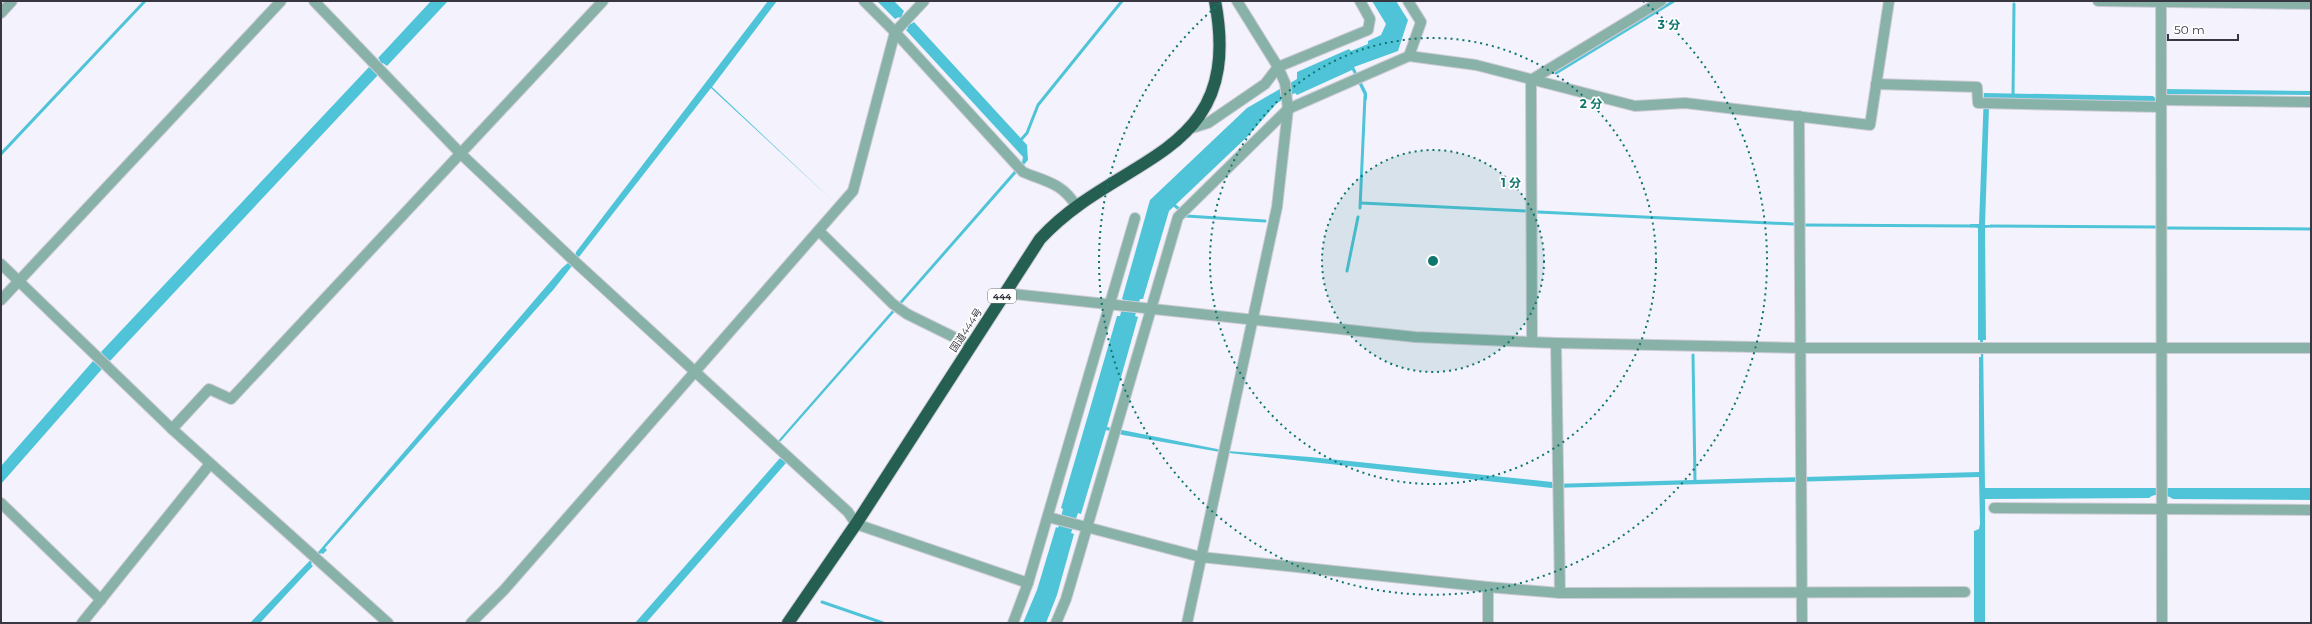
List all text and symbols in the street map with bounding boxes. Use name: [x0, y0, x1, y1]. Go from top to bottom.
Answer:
scale bar: [2168, 16, 2238, 42]
text: 3 分: [1657, 17, 1680, 32]
text: 50 m: [2174, 22, 2205, 37]
text: 2 分: [1580, 96, 1602, 111]
text: 1 分: [1501, 175, 1521, 190]
centre of rings: [1426, 254, 1440, 268]
road number: 444: [988, 289, 1016, 303]
street label: 国道444号: [947, 306, 985, 354]

